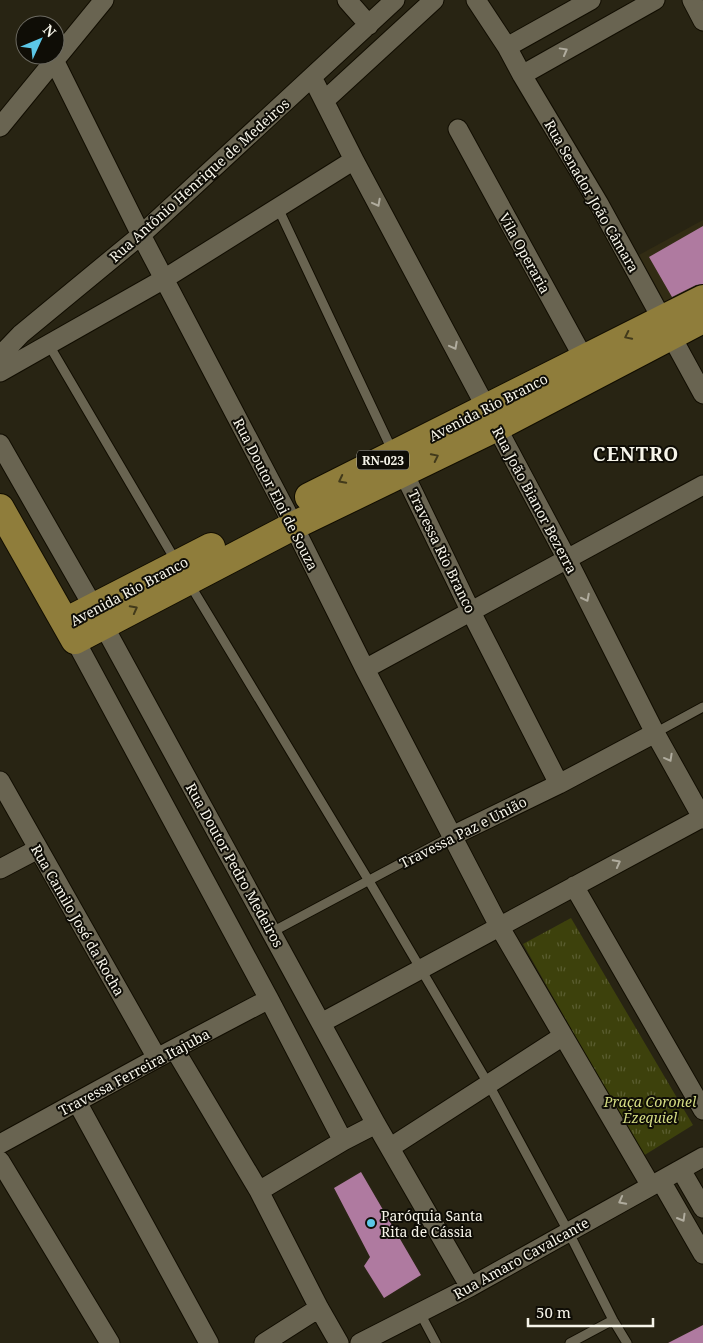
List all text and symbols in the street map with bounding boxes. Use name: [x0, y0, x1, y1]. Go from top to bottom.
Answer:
north arrow: [15, 15, 65, 65]
text: N: [39, 20, 60, 41]
one-way arrow: [559, 47, 568, 57]
street label: Rua Antônio Henrique de Medeiros: [105, 94, 293, 266]
street label: Rua Senador João Câmara: [541, 116, 644, 276]
one-way arrow: [371, 198, 381, 207]
street label: Vila Operaria: [495, 209, 555, 297]
one-way arrow: [624, 330, 633, 340]
one-way arrow: [448, 341, 458, 350]
street label: Avenida Rio Branco: [425, 369, 551, 445]
street label: Rua Doutor Eloi de Souza: [229, 415, 323, 574]
street label: Rua João Bianor Bezerra: [488, 423, 582, 577]
district label: CENTRO: [593, 441, 679, 467]
road number: RN-023: [357, 450, 409, 470]
one-way arrow: [430, 453, 439, 463]
one-way arrow: [339, 474, 348, 484]
street label: Travessa Rio Branco: [404, 486, 480, 616]
street label: Avenida Rio Branco: [67, 552, 191, 630]
one-way arrow: [580, 593, 590, 602]
one-way arrow: [129, 606, 138, 616]
one-way arrow: [663, 753, 673, 762]
street label: Rua Doutor Pedro Medeiros: [182, 779, 288, 951]
street label: Travessa Paz e União: [396, 792, 530, 872]
street label: Rua Camilo José da Rocha: [27, 841, 129, 999]
one-way arrow: [612, 859, 621, 869]
street label: Travessa Ferreira Itajuba: [55, 1024, 213, 1120]
park label: Praça Coronel Ezequiel: [603, 1092, 697, 1127]
one-way arrow: [619, 1195, 628, 1205]
place label: Paróquia Santa Rita de Cássia: [381, 1206, 483, 1241]
one-way arrow: [675, 1212, 685, 1221]
street label: Rua Amaro Cavalcante: [450, 1213, 592, 1303]
marker: Paróquia Santa Rita de Cássia: [365, 1217, 377, 1229]
scale bar: [528, 1296, 653, 1328]
text: 50 m: [536, 1302, 571, 1322]

